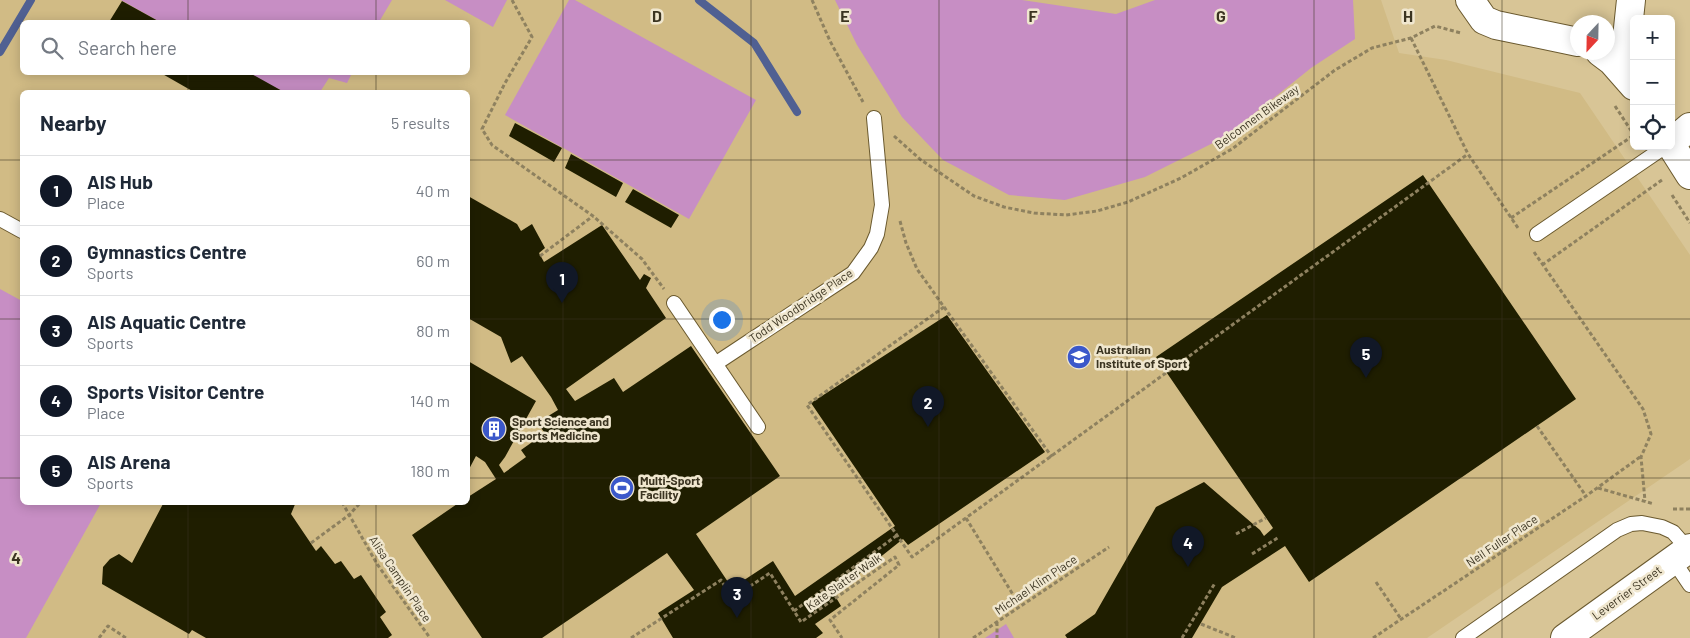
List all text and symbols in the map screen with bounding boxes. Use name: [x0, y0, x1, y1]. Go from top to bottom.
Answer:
text: D: [652, 6, 662, 25]
text: E: [840, 6, 850, 25]
text: F: [1029, 6, 1038, 25]
text: G: [1216, 6, 1226, 25]
text: H: [1403, 6, 1413, 25]
north arrow: [1570, 15, 1615, 60]
map controls: [1630, 15, 1675, 150]
button: +: [1630, 15, 1675, 60]
search box: [20, 20, 470, 75]
icon: search: [38, 34, 66, 62]
text: Search here: [78, 36, 177, 59]
button: −: [1630, 60, 1675, 105]
street label: Belconnen Bikeway: [1212, 81, 1301, 151]
button: locate: [1630, 105, 1675, 150]
text: Nearby: [40, 110, 106, 135]
text: 5 results: [391, 113, 450, 132]
text: AIS Hub: [87, 170, 153, 193]
text: 1: [53, 181, 59, 200]
text: 40 m: [416, 181, 450, 200]
text: Place: [87, 193, 125, 212]
text: Gymnastics Centre: [87, 240, 247, 263]
text: 2: [52, 251, 60, 270]
text: 60 m: [416, 251, 450, 270]
pin: 1: [546, 262, 578, 303]
text: Sports: [87, 263, 133, 282]
street label: Todd Woodbridge Place: [746, 265, 855, 345]
your location: [709, 307, 735, 333]
text: AIS Aquatic Centre: [87, 310, 246, 333]
text: 3: [52, 321, 60, 340]
text: 80 m: [416, 321, 450, 340]
text: Sports: [87, 333, 133, 352]
pin: 5: [1350, 337, 1382, 378]
place label: Australian Institute of Sport: [1096, 342, 1188, 370]
school or university icon: Australian Institute of Sport: [1066, 344, 1092, 370]
text: Sports Visitor Centre: [87, 380, 264, 403]
pin: 2: [912, 386, 944, 427]
text: 4: [51, 391, 61, 410]
text: 140 m: [410, 391, 450, 410]
text: Place: [87, 403, 125, 422]
place label: Sport Science and Sports Medicine: [512, 414, 609, 442]
building icon: Sport Science and Sports Medicine: [481, 416, 507, 442]
text: AIS Arena: [87, 450, 170, 473]
text: 5: [52, 461, 60, 480]
text: 180 m: [411, 461, 450, 480]
text: Sports: [87, 473, 133, 492]
place label: Multi-Sport Facility: [640, 473, 701, 501]
sports icon: Multi-Sport Facility: [609, 475, 635, 501]
street label: Neil Fuller Place: [1463, 511, 1540, 569]
pin: 4: [1172, 526, 1204, 567]
street label: Alisa Camplin Place: [367, 533, 435, 624]
text: 4: [11, 548, 21, 567]
street label: Kate Slatter Walk: [803, 550, 884, 612]
street label: Michael Klim Place: [992, 551, 1079, 617]
street label: Leverrier Street: [1589, 562, 1664, 622]
pin: 3: [721, 577, 753, 618]

